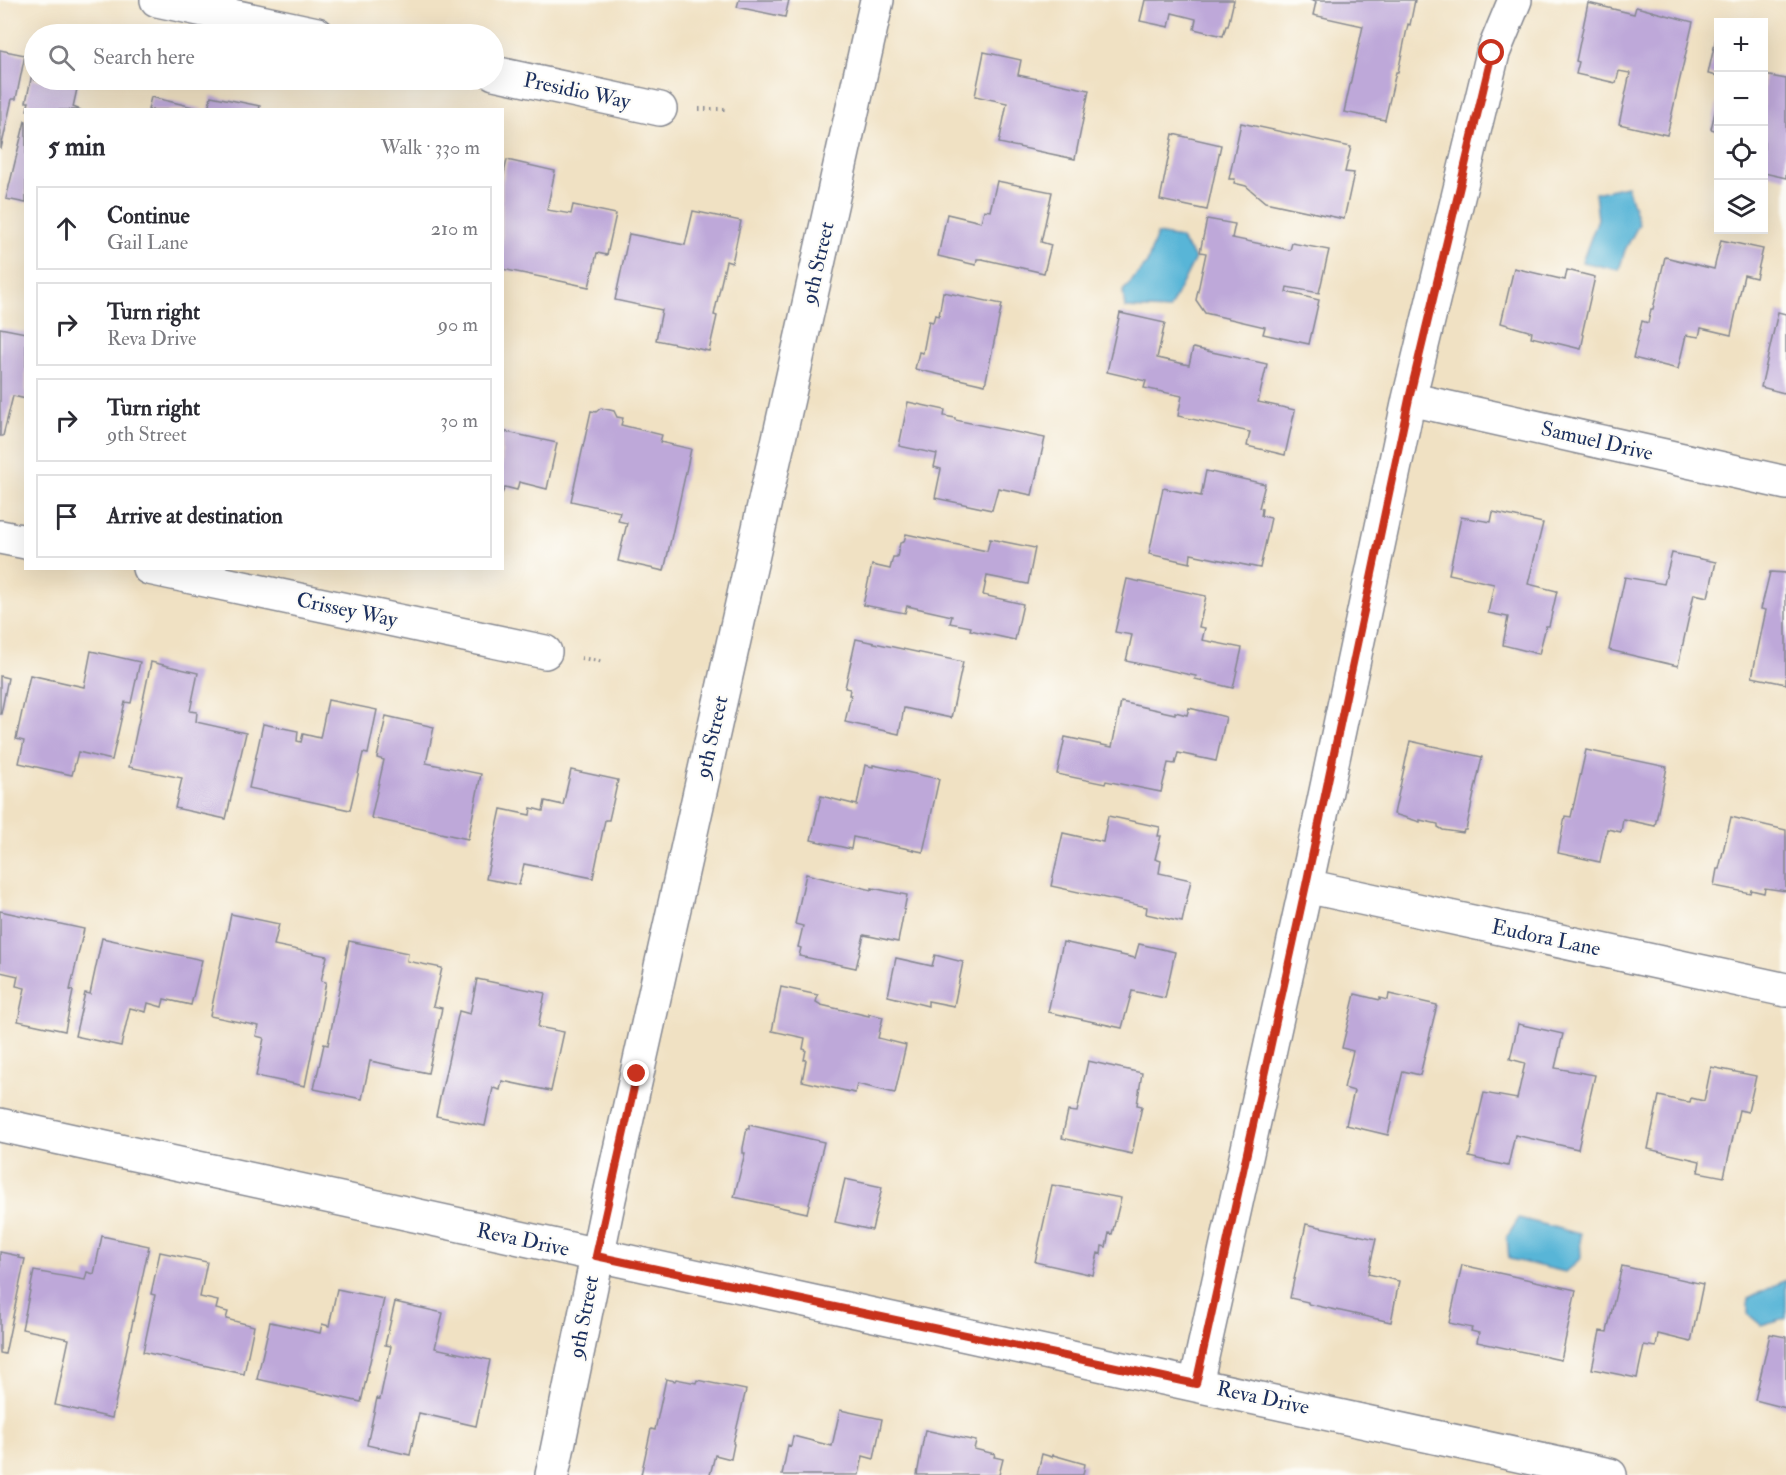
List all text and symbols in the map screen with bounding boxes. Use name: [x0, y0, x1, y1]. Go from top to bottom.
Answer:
map controls: [1714, 18, 1768, 234]
button: +: [1714, 18, 1768, 72]
search box: [24, 24, 504, 90]
route start: [1478, 39, 1504, 65]
icon: search: [45, 41, 78, 74]
text: Search here: [93, 43, 195, 71]
street label: Presidio Way: [521, 66, 634, 116]
button: −: [1714, 72, 1768, 126]
button: locate: [1714, 126, 1768, 180]
text: 5 min: [48, 131, 105, 163]
text: Walk · 330 m: [381, 135, 480, 160]
button: layers: [1714, 180, 1768, 234]
text: Continue: [107, 202, 190, 230]
icon: ahead: [50, 212, 83, 245]
text: 210 m: [431, 216, 478, 241]
street label: 9th Street: [795, 219, 841, 309]
text: Gail Lane: [107, 230, 188, 255]
text: Turn right: [107, 298, 200, 326]
icon: right: [50, 308, 83, 341]
text: 90 m: [438, 312, 478, 337]
text: Reva Drive: [107, 326, 196, 351]
text: Turn right: [107, 394, 200, 422]
icon: right: [50, 404, 83, 437]
text: 30 m: [440, 408, 478, 433]
street label: Samuel Drive: [1538, 415, 1656, 467]
text: 9th Street: [107, 422, 187, 447]
icon: arrive: [50, 500, 83, 533]
text: Arrive at destination: [107, 502, 283, 530]
street label: Crissey Way: [294, 586, 401, 634]
street label: 9th Street: [689, 693, 735, 783]
street label: Eudora Lane: [1489, 913, 1603, 963]
route end: [623, 1060, 649, 1086]
street label: Reva Drive: [474, 1217, 572, 1263]
street label: 9th Street: [562, 1273, 605, 1363]
street label: Reva Drive: [1214, 1375, 1312, 1421]

